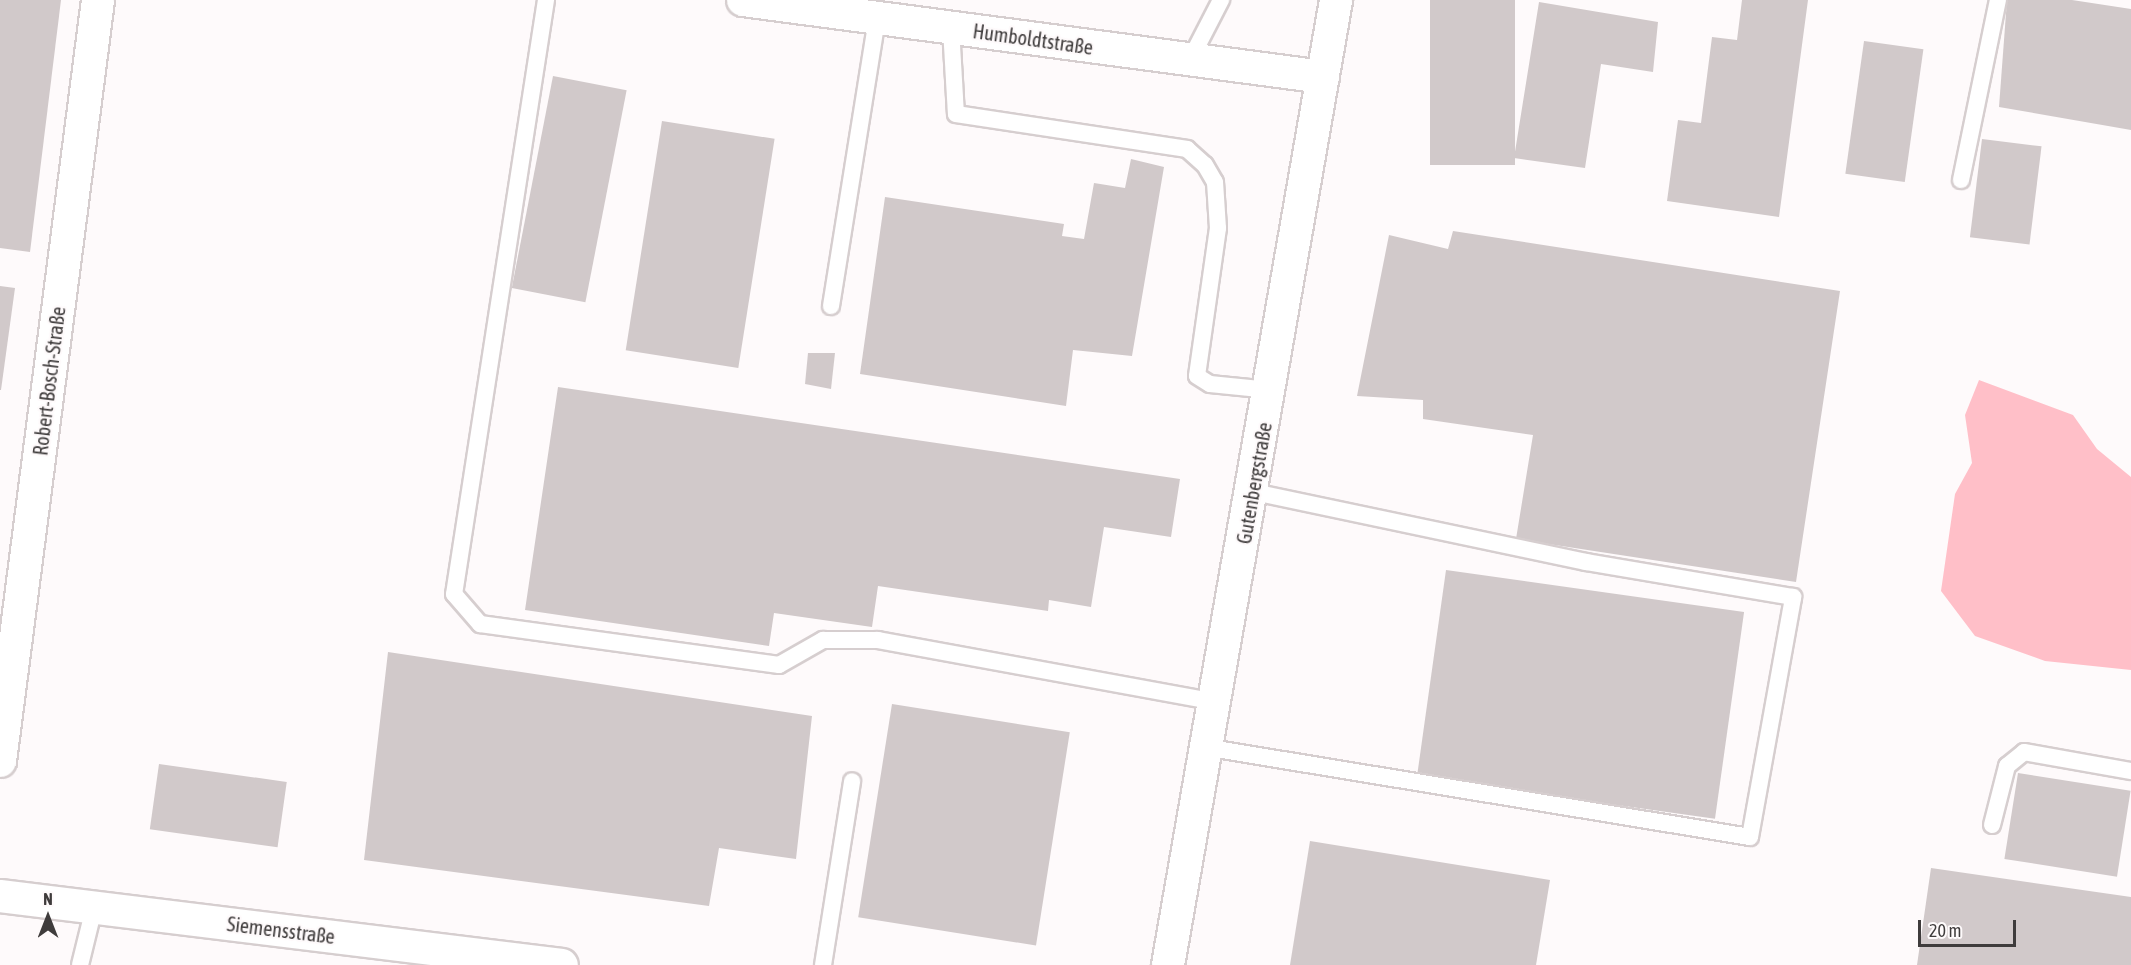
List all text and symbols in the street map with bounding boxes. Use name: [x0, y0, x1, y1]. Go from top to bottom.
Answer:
street label: Humboldtstraße: [971, 19, 1095, 59]
street label: Robert-Bosch-Straße: [28, 305, 70, 457]
street label: Gutenbergstraße: [1231, 420, 1277, 546]
north arrow: [18, 887, 78, 947]
text: N: [43, 890, 53, 908]
scale bar: [1921, 908, 2018, 946]
street label: Siemensstraße: [226, 911, 336, 949]
text: 20 m: [1929, 920, 1961, 941]

